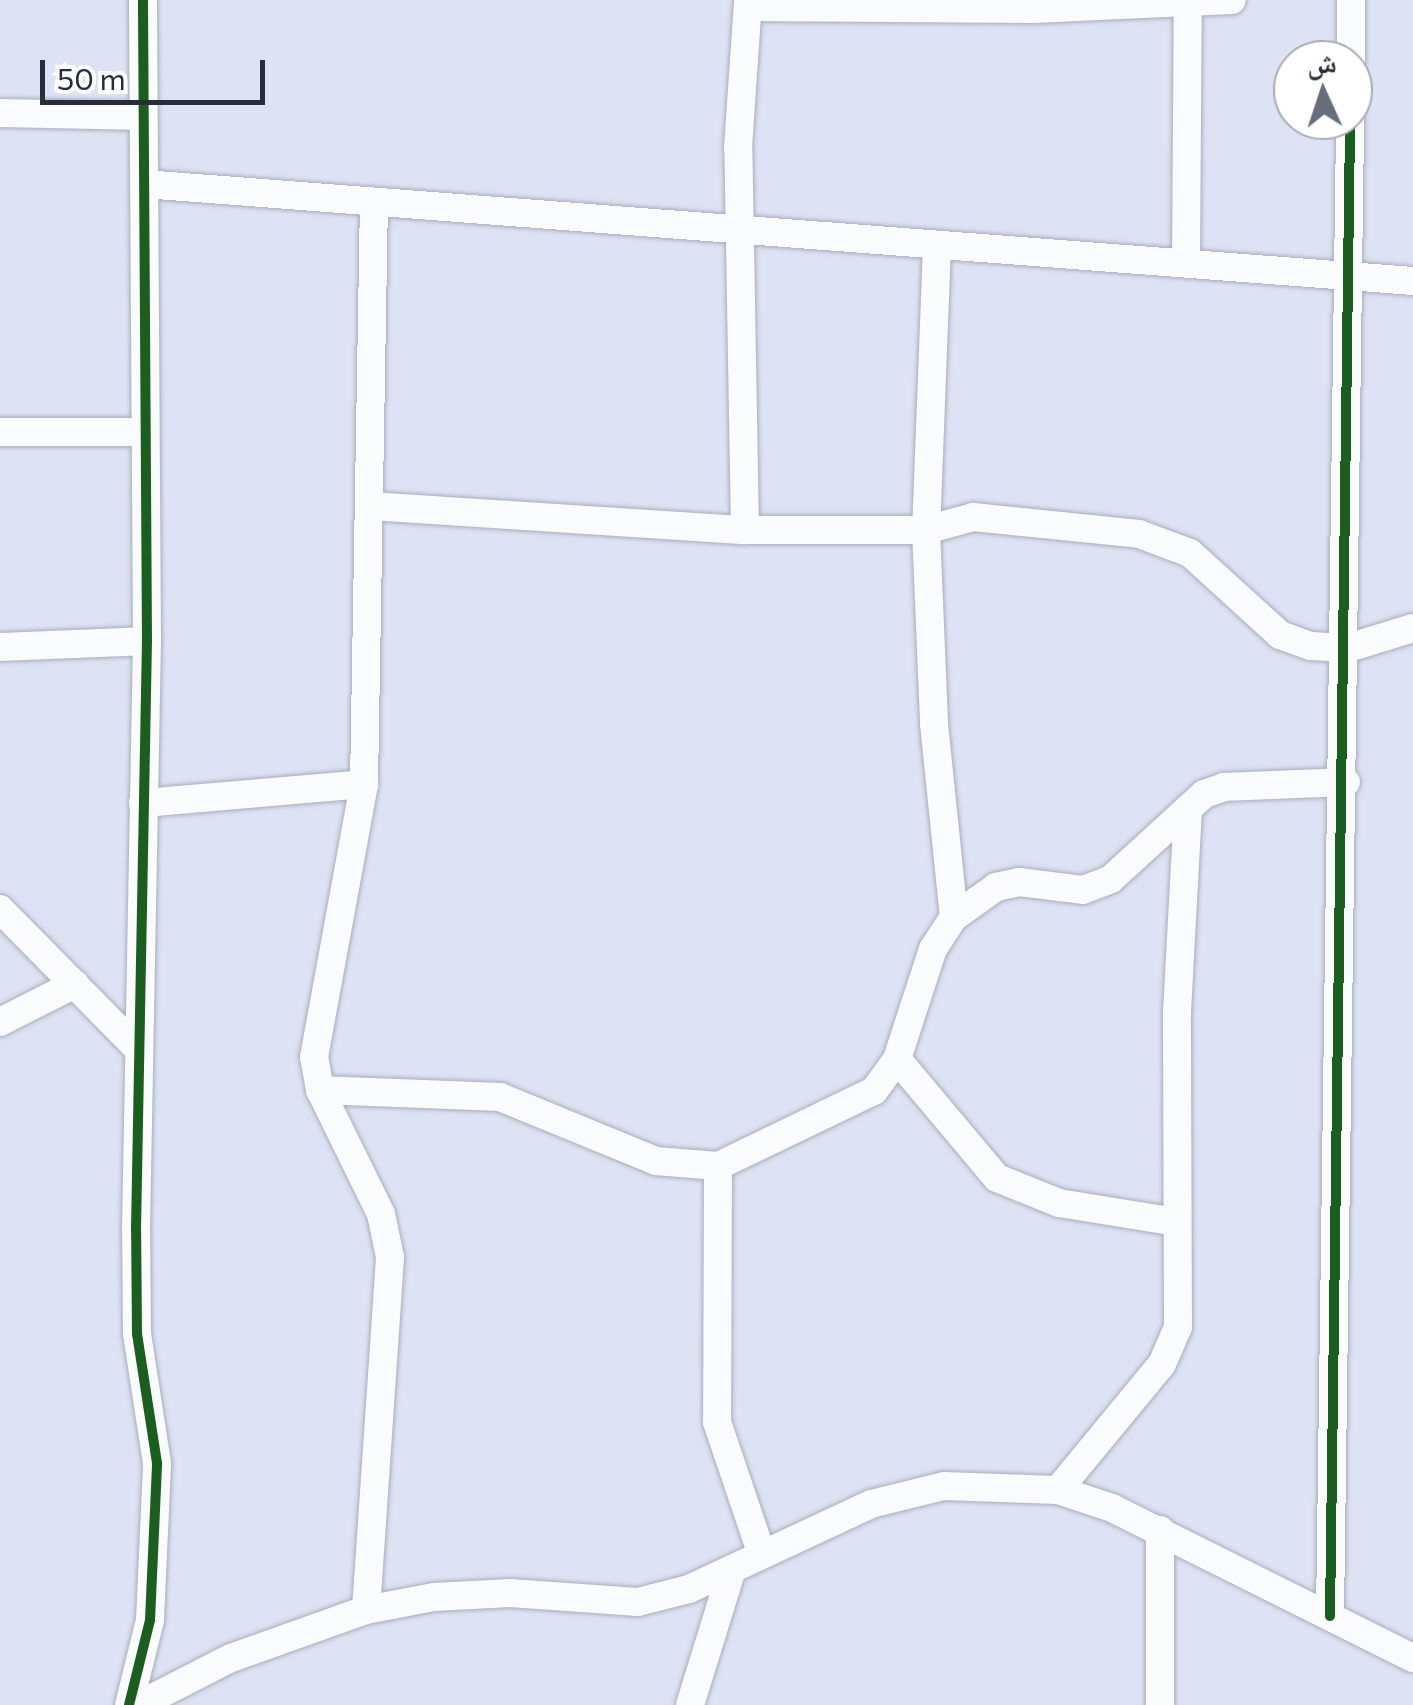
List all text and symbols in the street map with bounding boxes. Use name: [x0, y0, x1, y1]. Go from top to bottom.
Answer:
scale bar: [45, 40, 270, 102]
north arrow: [1273, 40, 1373, 140]
text: ش: [1306, 44, 1337, 80]
text: 50 m: [57, 59, 126, 96]

